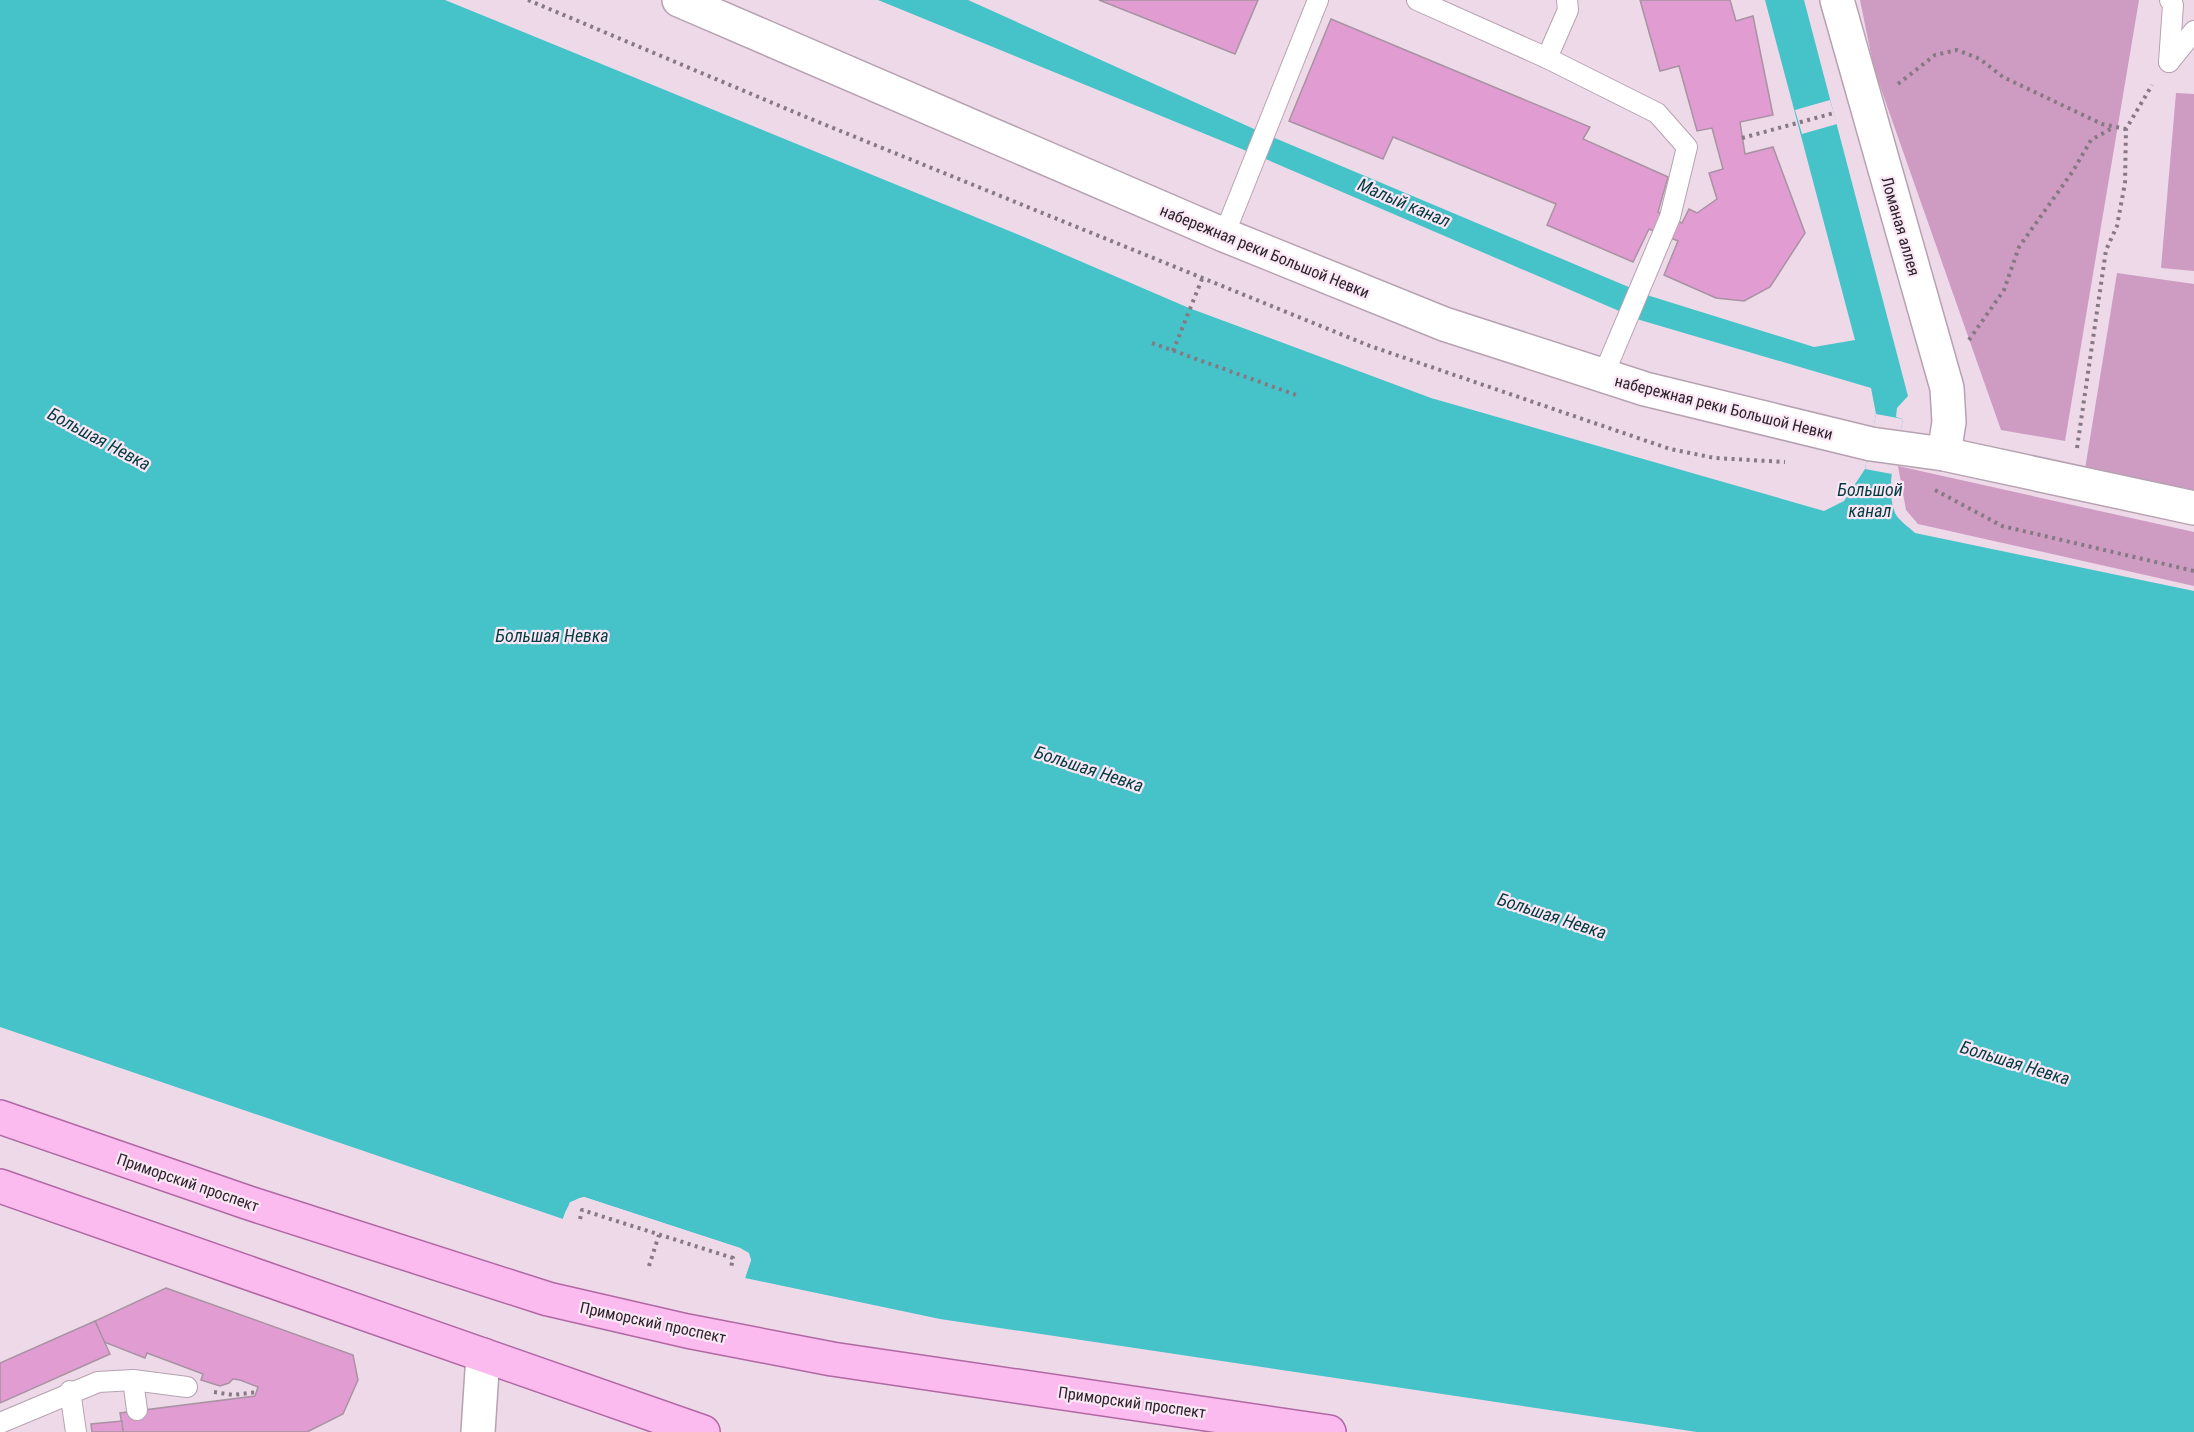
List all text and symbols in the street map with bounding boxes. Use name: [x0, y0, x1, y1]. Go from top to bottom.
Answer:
water label: Малый канал: [1355, 174, 1454, 231]
street label: Ломаная аллея: [1877, 174, 1924, 278]
street label: набережная реки Большой Невки: [1157, 201, 1372, 302]
street label: набережная реки Большой Невки: [1613, 371, 1835, 444]
water label: Большая Невка: [44, 403, 154, 474]
water label: Большой канал: [1837, 479, 1903, 521]
water label: Большая Невка: [495, 625, 609, 646]
water label: Большая Невка: [1032, 741, 1146, 796]
water label: Большая Невка: [1495, 888, 1609, 943]
water label: Большая Невка: [1958, 1036, 2072, 1089]
street label: Приморский проспект: [114, 1149, 261, 1216]
street label: Приморский проспект: [578, 1298, 728, 1347]
street label: Приморский проспект: [1057, 1383, 1207, 1422]

